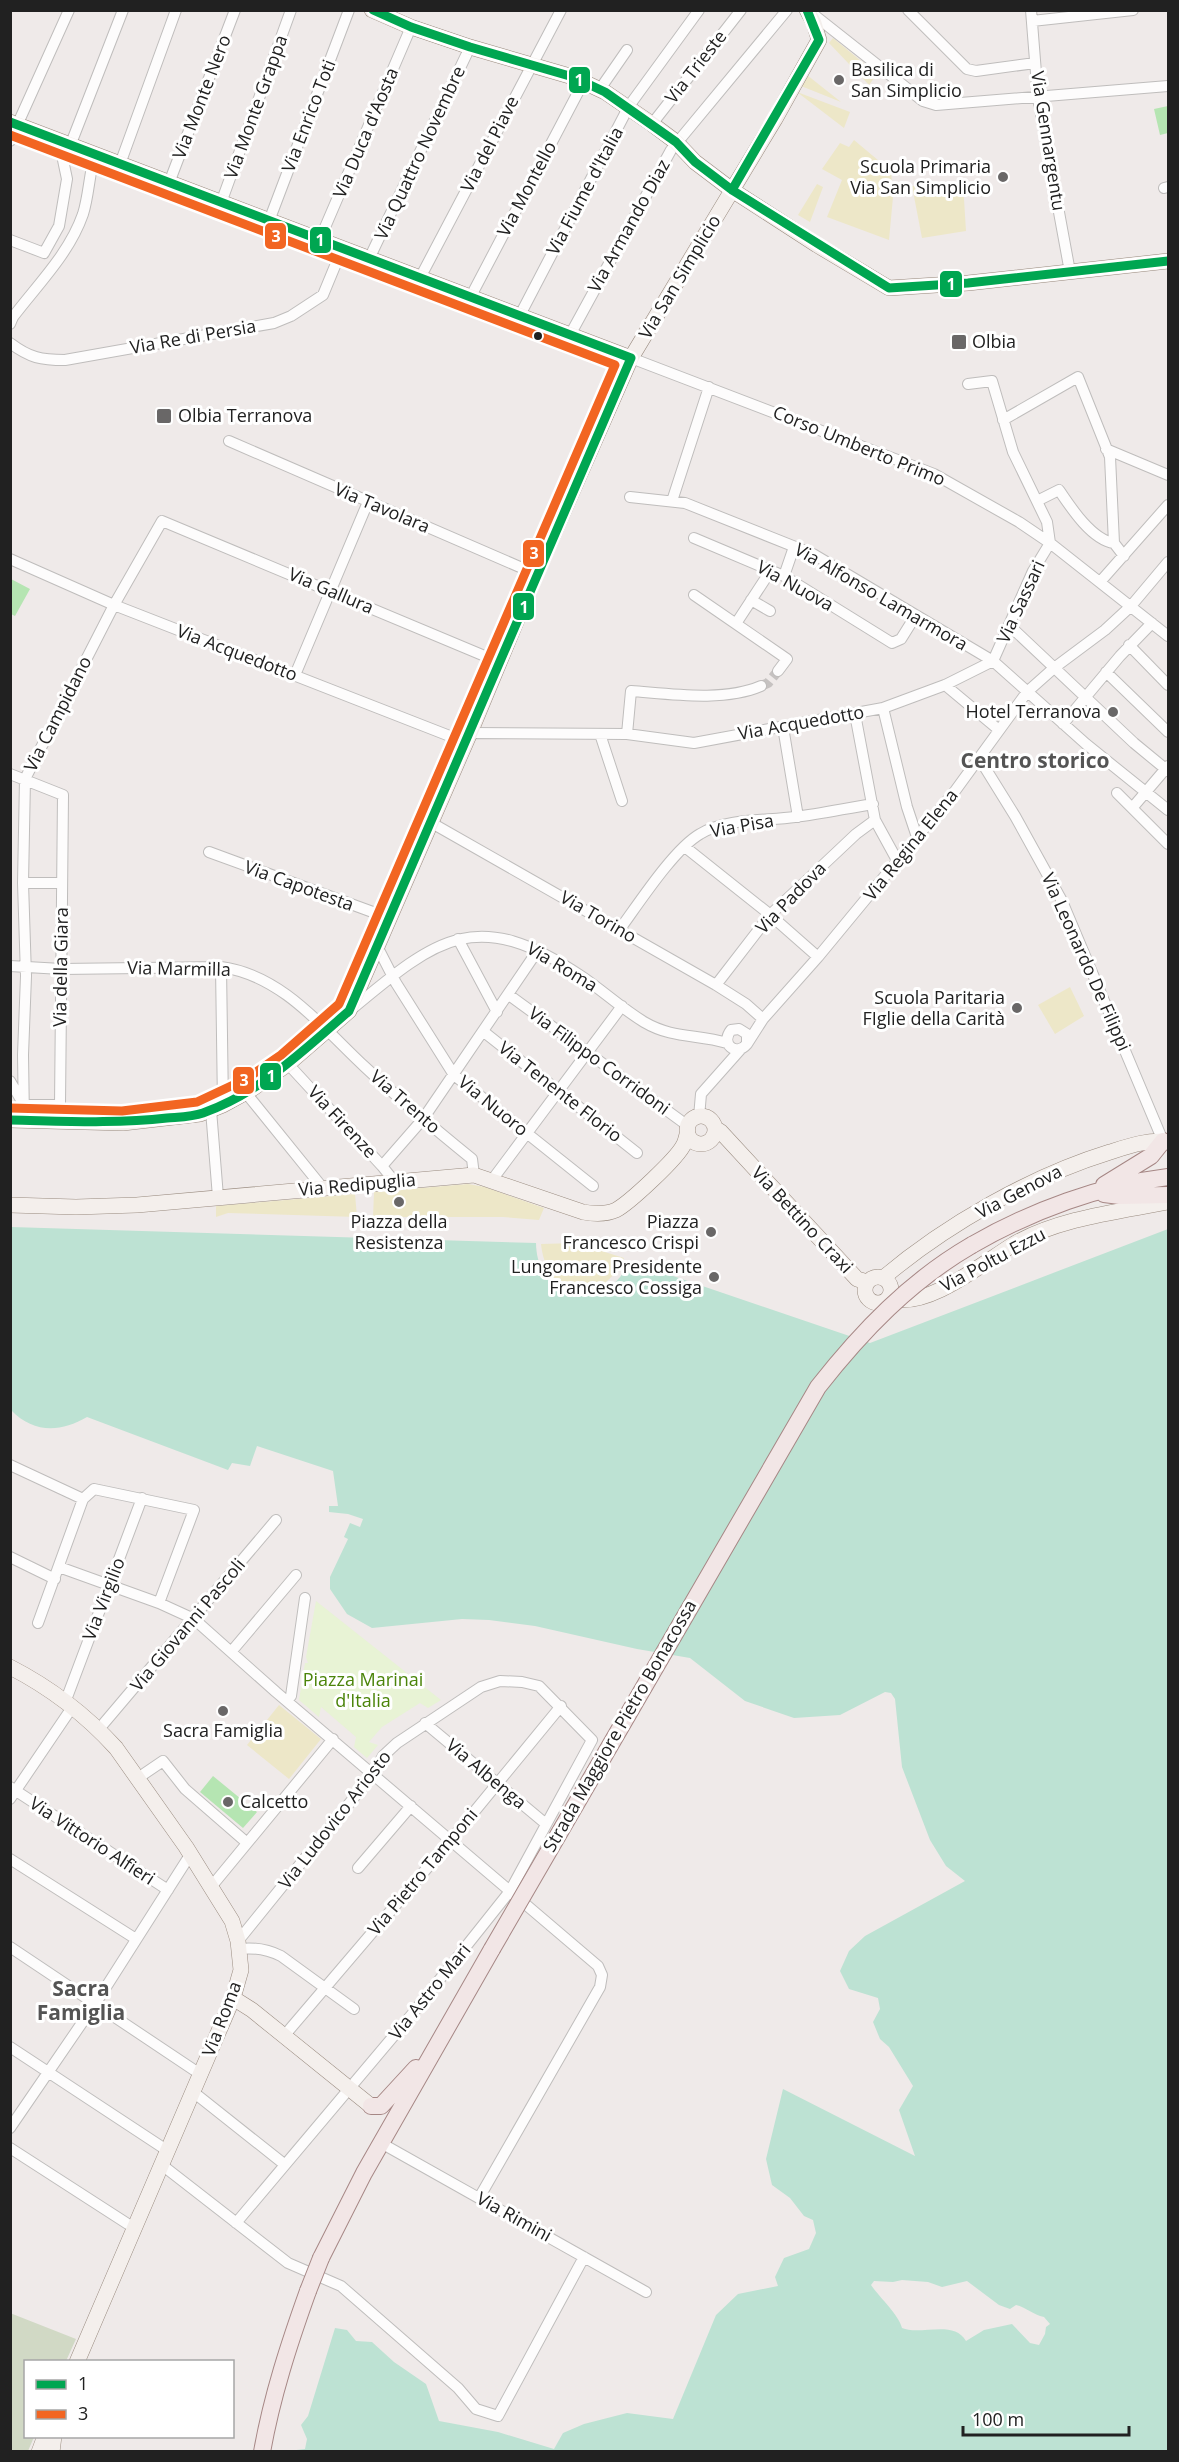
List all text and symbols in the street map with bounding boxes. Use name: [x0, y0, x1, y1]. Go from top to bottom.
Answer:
street label: Via Trieste: [659, 25, 731, 108]
street label: Via Monte Nero: [166, 31, 236, 162]
street label: Via Monte Grappa: [218, 31, 292, 182]
street label: Via Enrico Toti: [276, 56, 341, 175]
place label: Basilica di San Simplicio: [851, 57, 962, 102]
street label: Via Quattro Novembre: [368, 62, 470, 243]
street label: Via Duca d'Aosta: [327, 64, 403, 202]
line badge: 1: [568, 66, 591, 94]
text: 1: [574, 69, 584, 91]
street label: Via Gennargentu: [1026, 69, 1072, 212]
marker: Basilica di San Simplicio: [832, 73, 846, 87]
street label: Via del Piave: [455, 91, 524, 196]
street label: Via Fiume d'Italia: [540, 122, 628, 259]
street label: Via Montello: [491, 137, 561, 240]
place label: Scuola Primaria Via San Simplicio: [850, 154, 991, 199]
street label: Via Armando Diaz: [582, 155, 675, 296]
marker: Scuola Primaria Via San Simplicio: [996, 170, 1010, 184]
street label: Via San Simplicio: [633, 210, 726, 343]
line badge: 3: [264, 222, 287, 250]
text: 3: [271, 225, 281, 247]
line badge: 1: [309, 226, 332, 254]
text: 1: [315, 229, 325, 251]
line badge: 1: [939, 270, 963, 298]
text: 1: [946, 273, 956, 295]
street label: Via Re di Persia: [128, 313, 258, 359]
place label: Olbia: [972, 329, 1016, 353]
unlabelled marker: [532, 330, 544, 342]
marker: Olbia: [950, 333, 968, 351]
street label: Corso Umberto Primo: [770, 399, 949, 491]
place label: Olbia Terranova: [178, 403, 312, 427]
marker: Olbia Terranova: [155, 407, 173, 425]
street label: Via Tavolara: [331, 476, 434, 538]
street label: Via Alfonso Lamarmora: [791, 537, 972, 656]
line badge: 3: [522, 539, 545, 568]
text: 3: [529, 542, 539, 564]
street label: Via Nuova: [753, 554, 838, 616]
street label: Via Sassari: [990, 556, 1050, 647]
street label: Via Gallura: [285, 561, 378, 619]
line badge: 1: [512, 592, 535, 621]
text: 1: [519, 596, 529, 618]
street label: Via Acquedotto: [173, 618, 301, 686]
street label: Via Campidano: [18, 652, 96, 775]
street label: Via Acquedotto: [736, 699, 866, 745]
place label: Hotel Terranova: [966, 699, 1101, 723]
marker: Hotel Terranova: [1106, 705, 1120, 719]
district label: Centro storico: [961, 746, 1110, 774]
street label: Via Regina Elena: [858, 784, 963, 905]
street label: Via Pisa: [708, 808, 775, 842]
street label: Via Capotesta: [241, 854, 357, 916]
street label: Via Padova: [750, 856, 831, 939]
street label: Via Leonardo De Filippi: [1037, 869, 1137, 1054]
street label: Via Torino: [556, 885, 641, 948]
street label: Via della Giara: [47, 907, 73, 1027]
street label: Via Roma: [523, 936, 602, 997]
street label: Via Marmilla: [127, 955, 231, 981]
place label: Scuola Paritaria FIglie della Carità: [862, 985, 1005, 1030]
street label: Via Filippo Corridoni: [524, 1001, 675, 1120]
marker: Scuola Paritaria FIglie della Carità: [1010, 1001, 1024, 1015]
street label: Via Tenente Florio: [494, 1035, 627, 1147]
line badge: 1: [259, 1062, 282, 1091]
street label: Via Trento: [365, 1064, 446, 1138]
text: 1: [266, 1065, 276, 1087]
line badge: 3: [232, 1066, 255, 1095]
text: 3: [239, 1069, 249, 1091]
street label: Via Nuoro: [454, 1070, 534, 1141]
street label: Via Firenze: [303, 1080, 382, 1163]
street label: Via Genova: [971, 1158, 1066, 1224]
street label: Via Bettino Craxi: [747, 1161, 859, 1278]
street label: Via Redipuglia: [297, 1167, 417, 1201]
marker: Piazza della Resistenza: [392, 1195, 406, 1209]
place label: Piazza della Resistenza: [350, 1209, 448, 1254]
place label: Piazza Francesco Crispi: [563, 1209, 699, 1254]
street label: Via Poltu Ezzu: [936, 1221, 1049, 1297]
marker: Piazza Francesco Crispi: [704, 1225, 718, 1239]
place label: Lungomare Presidente Francesco Cossiga: [511, 1254, 702, 1299]
marker: Lungomare Presidente Francesco Cossiga: [707, 1270, 721, 1284]
street label: Via Giovanni Pascoli: [124, 1553, 250, 1696]
street label: Via Virgilio: [76, 1554, 130, 1643]
street label: Strada Maggiore Pietro Bonacossa: [537, 1595, 701, 1856]
park label: Piazza Marinai d'Italia: [303, 1667, 423, 1712]
marker: Sacra Famiglia: [216, 1704, 230, 1718]
place label: Sacra Famiglia: [163, 1718, 283, 1742]
street label: Via Albenga: [441, 1733, 532, 1814]
street label: Via Ludovico Ariosto: [272, 1745, 396, 1894]
place label: Calcetto: [240, 1789, 308, 1813]
street label: Via Vittorio Alfieri: [25, 1791, 160, 1890]
marker: Calcetto: [221, 1795, 235, 1809]
street label: Via Pietro Tamponi: [362, 1803, 482, 1940]
street label: Via Astro Mari: [383, 1938, 475, 2044]
district label: Sacra Famiglia: [37, 1974, 125, 2026]
street label: Via Roma: [196, 1978, 246, 2060]
street label: Via Rimini: [473, 2186, 556, 2247]
legend: [24, 2360, 234, 2438]
text: 1: [78, 2371, 88, 2395]
scale bar: [963, 2399, 1130, 2437]
text: 3: [78, 2401, 88, 2425]
text: 100 m: [972, 2407, 1024, 2431]

